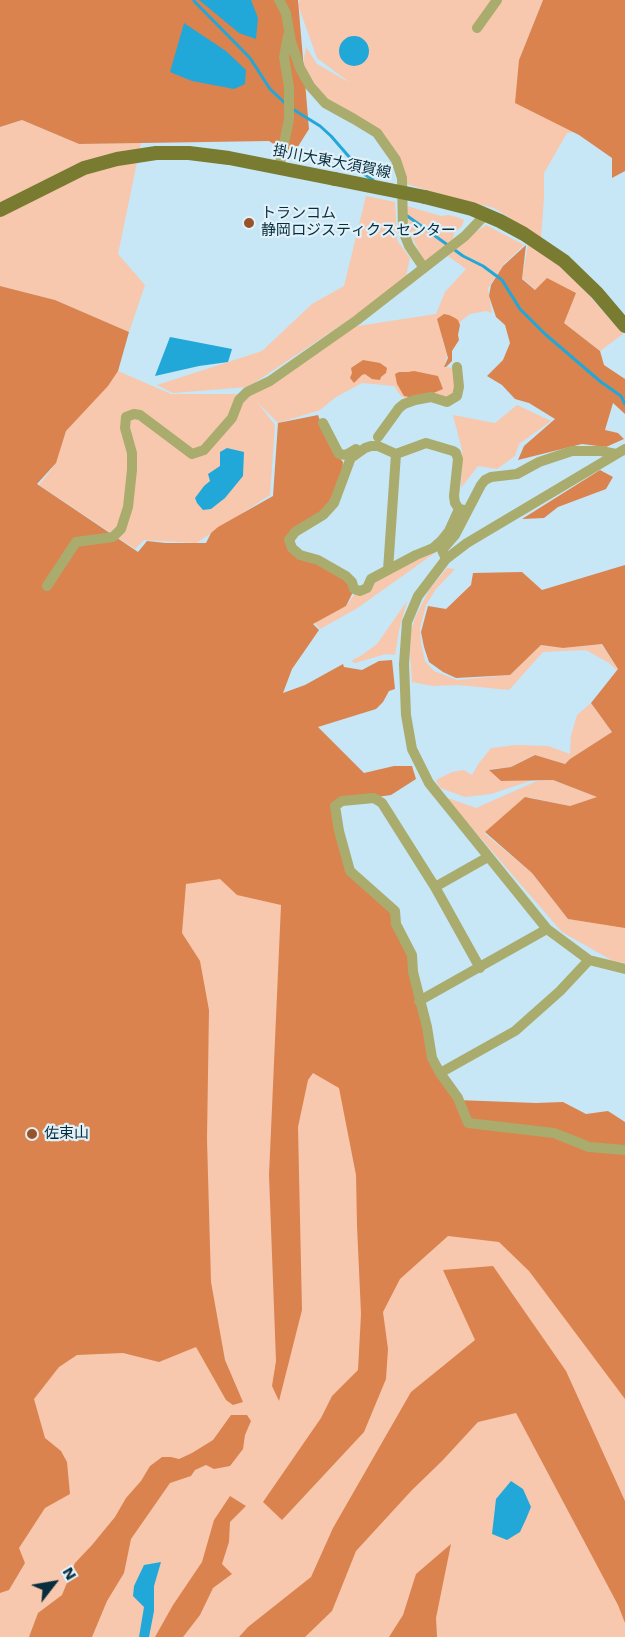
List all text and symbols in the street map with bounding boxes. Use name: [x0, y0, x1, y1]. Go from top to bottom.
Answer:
street label: 掛川大東大須賀線: [271, 142, 393, 182]
place label: トランコム 静岡ロジスティクスセンター: [261, 205, 456, 240]
marker: トランコム 静岡ロジスティクスセンター: [242, 216, 256, 230]
place label: 佐束山: [44, 1125, 89, 1143]
marker: 佐束山: [25, 1127, 39, 1141]
north arrow: [24, 1553, 84, 1613]
text: N: [59, 1563, 81, 1583]

